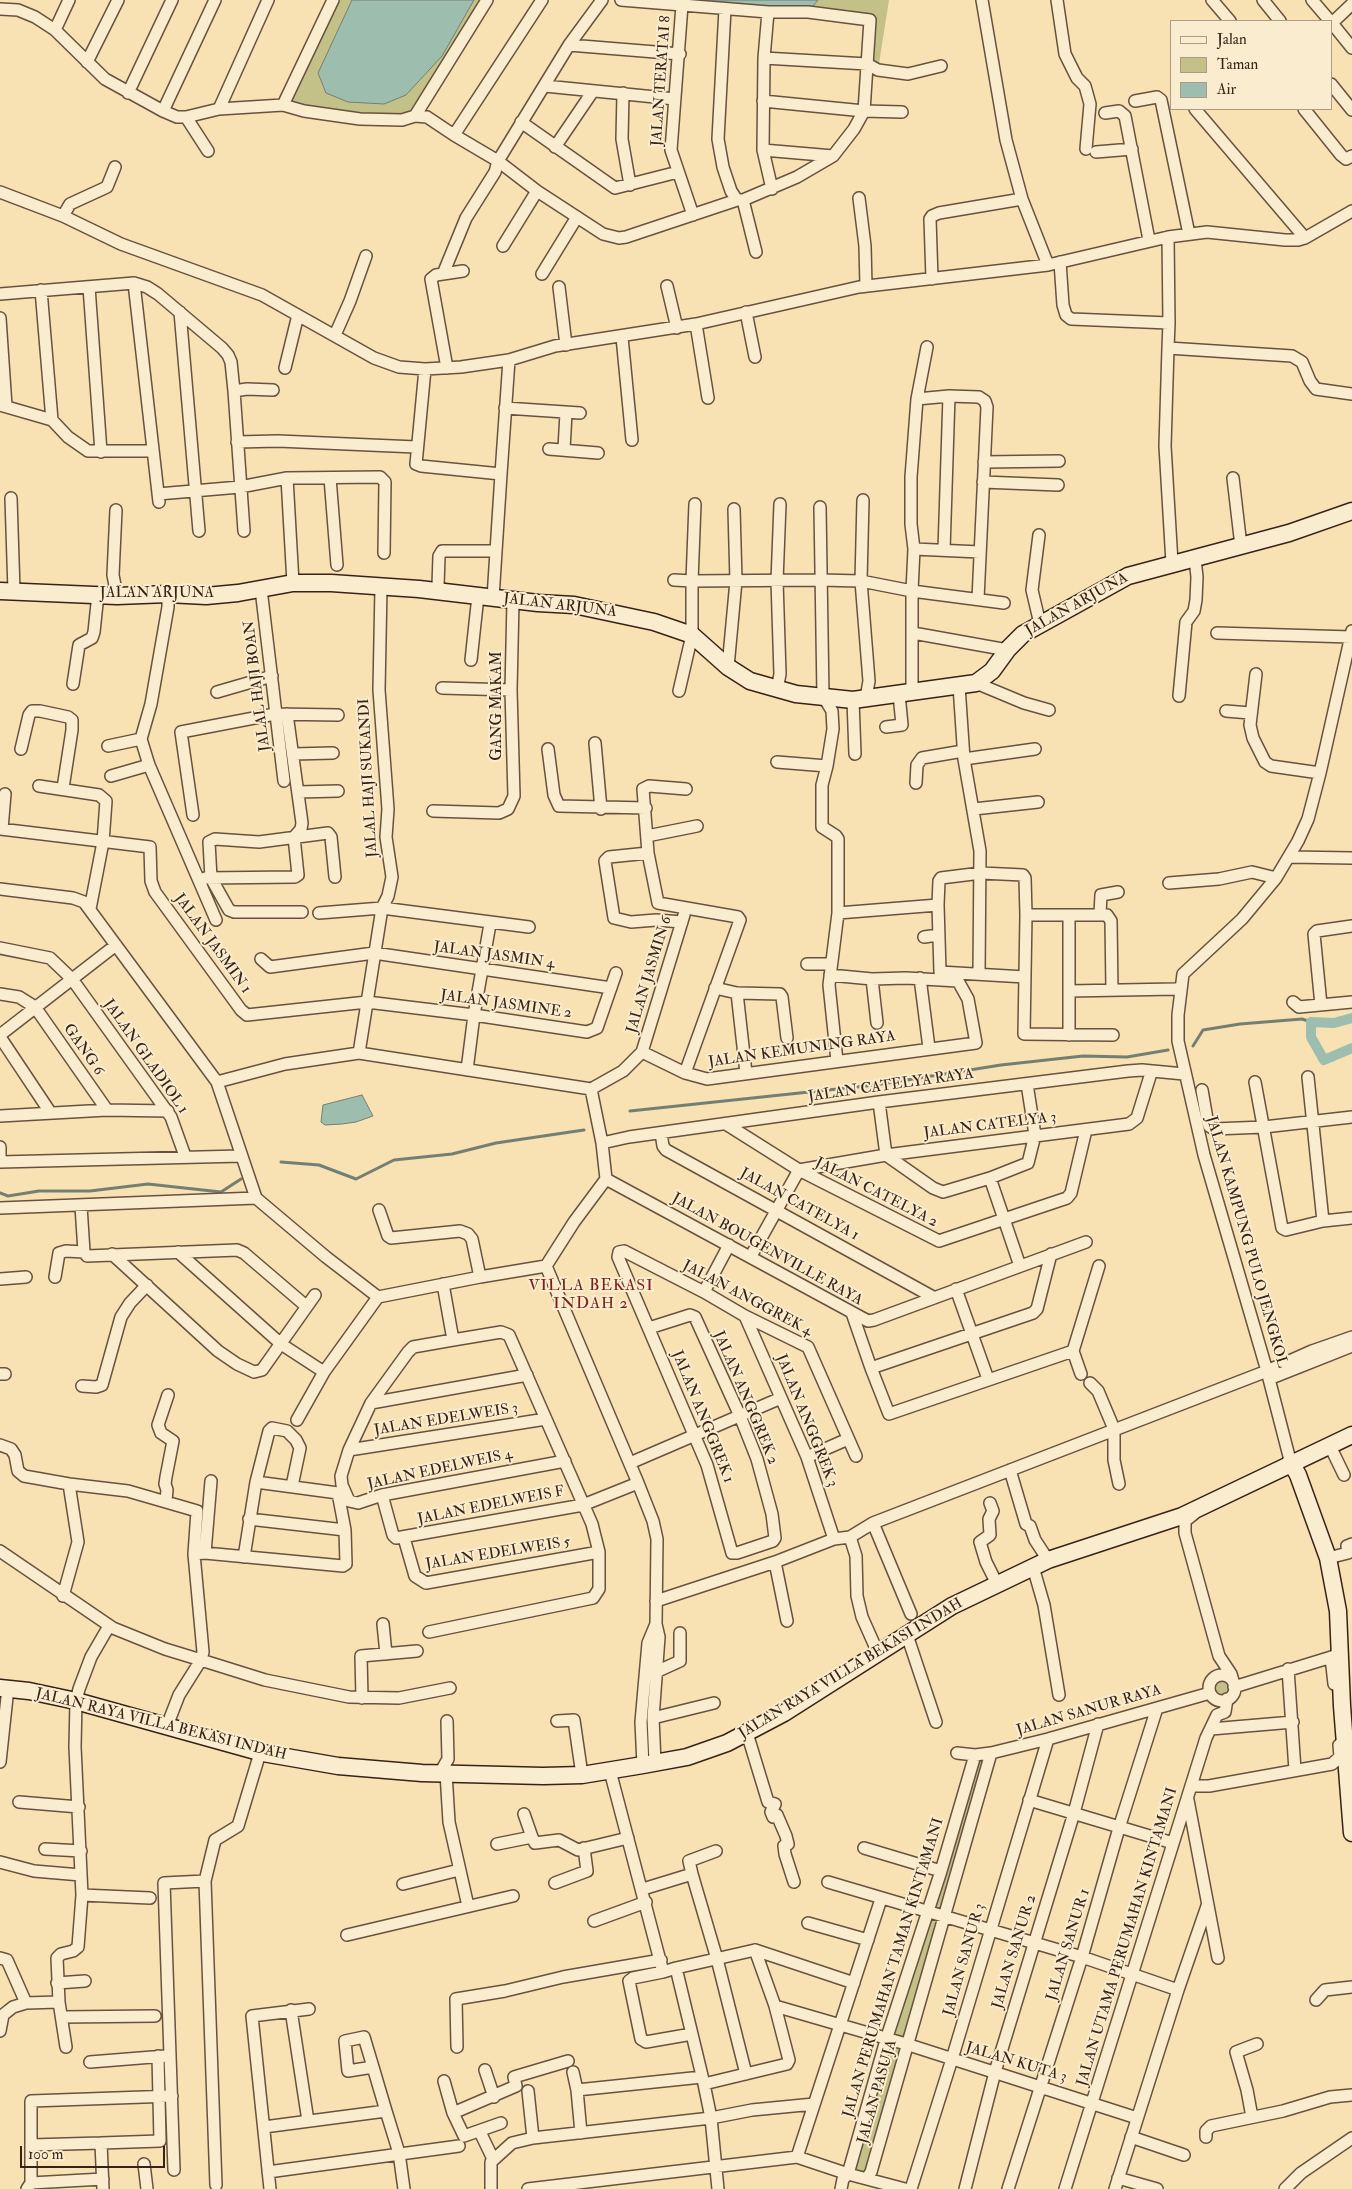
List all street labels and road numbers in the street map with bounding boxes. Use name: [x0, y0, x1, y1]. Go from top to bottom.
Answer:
street label: JALAN TERATAI 8: [648, 15, 676, 147]
street label: JALAN ARJUNA: [1023, 569, 1131, 641]
street label: JALAN ARJUNA: [100, 585, 214, 603]
street label: JALAN ARJUNA: [502, 590, 618, 622]
street label: JALAL HAJI BOAN: [241, 619, 275, 753]
street label: GANG MAKAM: [489, 651, 507, 761]
street label: JALAL HAJI SUKANDI: [356, 698, 382, 858]
street label: JALAN JASMIN 1: [170, 890, 254, 998]
street label: JALAN JASMIN 6: [624, 914, 676, 1036]
street label: JALAN JASMIN 4: [432, 939, 556, 973]
street label: JALAN JASMINE 2: [439, 987, 573, 1023]
street label: JALAN GLADIOL 1: [99, 996, 191, 1118]
street label: GANG 6: [59, 1021, 107, 1079]
street label: JALAN KEMUNING RAYA: [707, 1028, 897, 1072]
street label: JALAN CATELYA RAYA: [807, 1065, 975, 1107]
street label: JALAN CATELYA 3: [923, 1109, 1057, 1143]
street label: JALAN KAMPUNG PULO JENGKOL: [1201, 1114, 1291, 1370]
street label: JALAN CATELYA 2: [812, 1154, 940, 1232]
street label: JALAN CATELYA 1: [736, 1165, 862, 1245]
street label: JALAN BOUGENVILLE RAYA: [668, 1190, 866, 1310]
street label: JALAN ANGGREK 4: [679, 1257, 815, 1341]
street label: JALAN ANGGREK 2: [709, 1328, 781, 1468]
street label: JALAN ANGGREK 1: [667, 1348, 737, 1486]
street label: JALAN ANGGREK 3: [771, 1352, 841, 1490]
street label: JALAN EDELWEIS 3: [373, 1400, 519, 1440]
street label: JALAN EDELWEIS 4: [366, 1446, 514, 1494]
street label: JALAN EDELWEIS F: [416, 1483, 566, 1529]
street label: JALAN EDELWEIS 5: [424, 1534, 572, 1574]
street label: JALAN RAYA VILLA BEKASI INDAH: [736, 1595, 966, 1743]
street label: JALAN SANUR RAYA: [1015, 1682, 1163, 1740]
street label: JALAN RAYA VILLA BEKASI INDAH: [34, 1685, 288, 1765]
street label: JALAN UTAMA PERUMAHAN KINTAMANI: [1074, 1785, 1182, 2089]
street label: JALAN PERUMAHAN TAMAN KINTAMANI: [840, 1816, 948, 2120]
street label: JALAN SANUR 1: [1043, 1887, 1095, 2003]
street label: JALAN SANUR 2: [989, 1893, 1041, 2011]
street label: JALAN SANUR 3: [940, 1902, 990, 2018]
street label: JALAN PASUJA: [855, 2038, 901, 2146]
street label: JALAN KUTA 3: [963, 2039, 1069, 2087]

